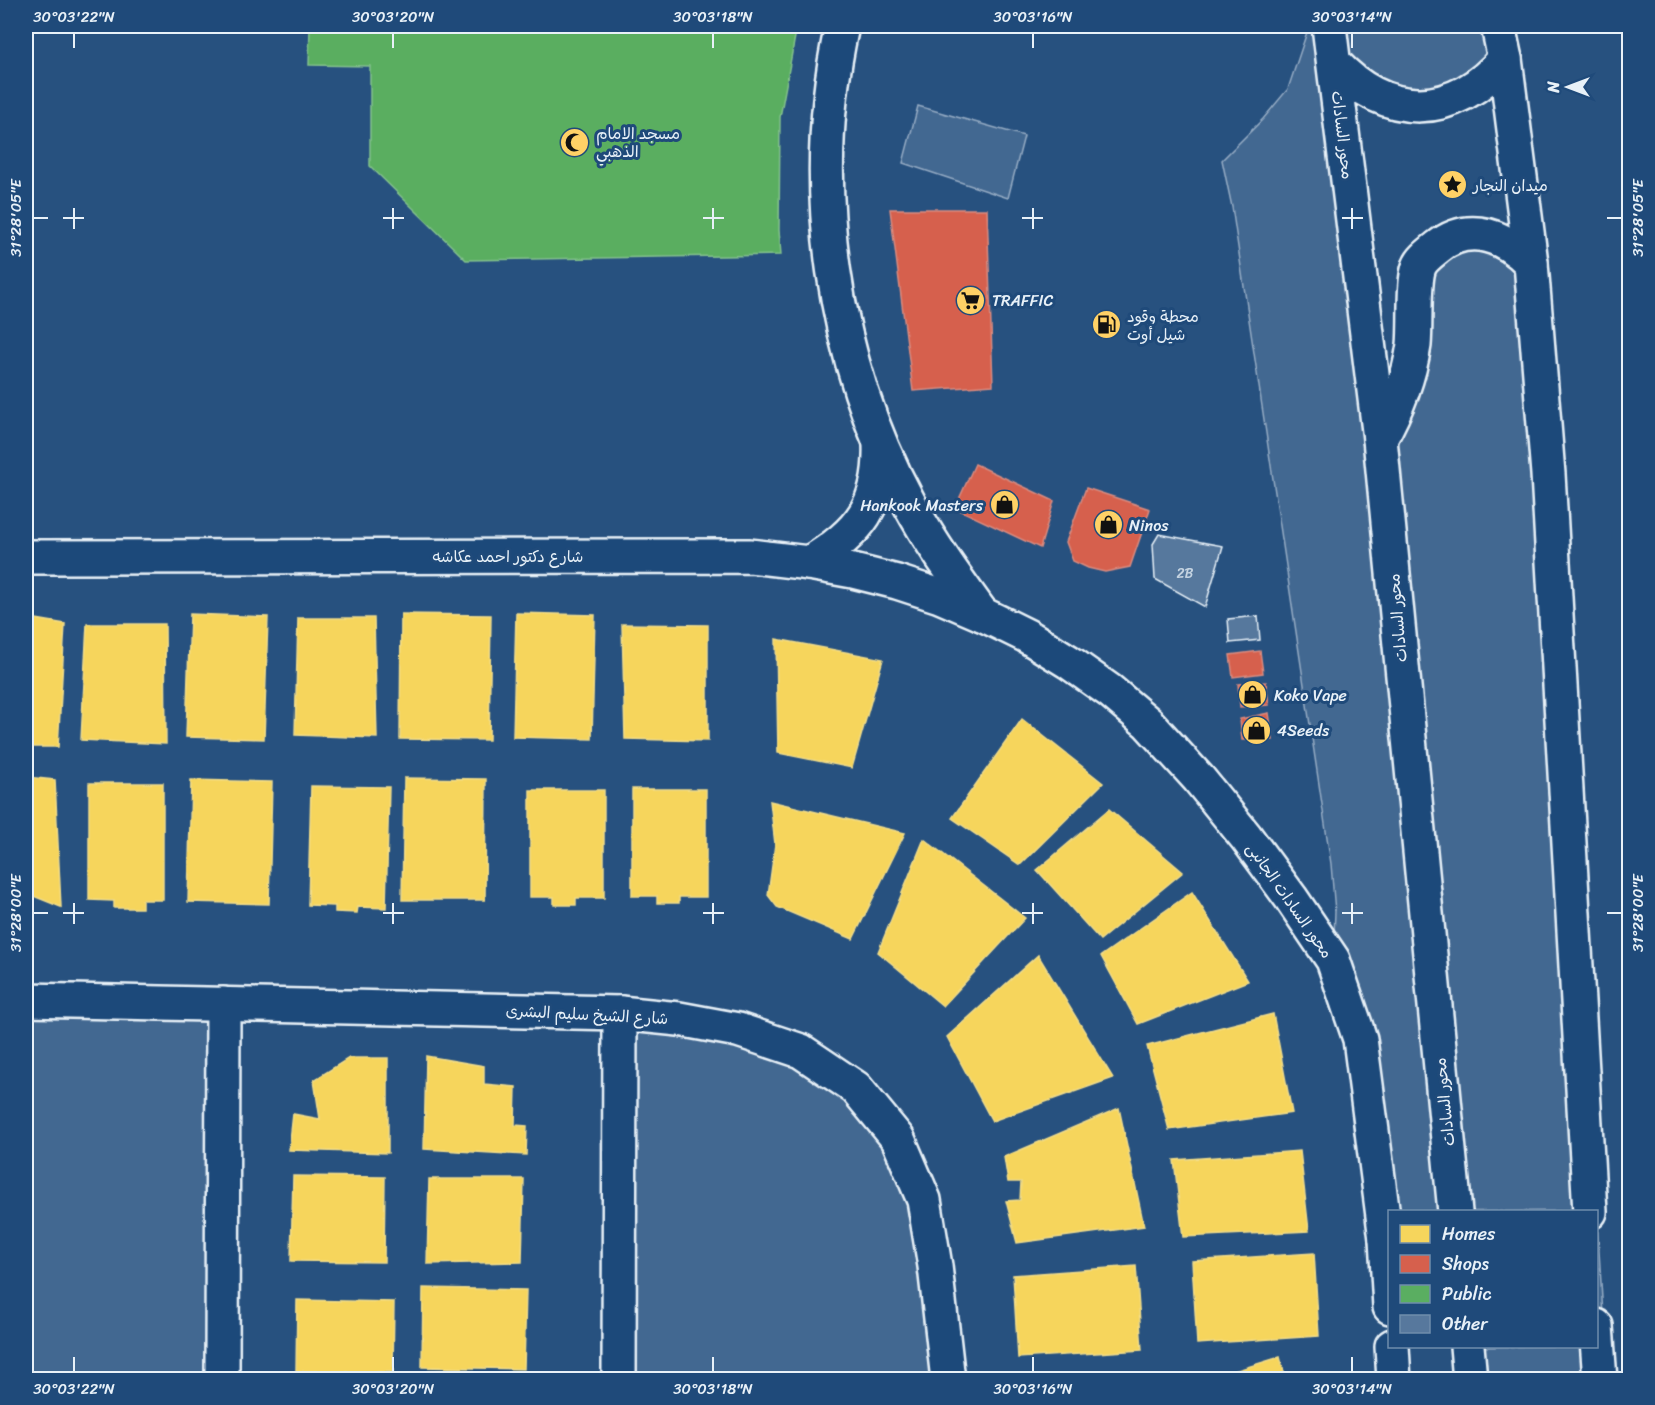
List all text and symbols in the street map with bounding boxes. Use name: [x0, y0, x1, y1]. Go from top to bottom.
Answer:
text: 30°03'22"N: [33, 4, 115, 30]
text: 30°03'20"N: [352, 4, 435, 30]
text: 30°03'18"N: [673, 4, 753, 30]
text: 30°03'16"N: [993, 4, 1073, 30]
text: 30°03'14"N: [1312, 4, 1393, 30]
north arrow: [1538, 57, 1598, 117]
text: N: [1539, 81, 1568, 94]
street label: محور السادات: [1323, 89, 1362, 181]
place label: مسجد الامام الذهبي: [596, 119, 680, 166]
mosque icon: مسجد الامام الذهبي: [559, 126, 591, 158]
place icon: ميدان النجار: [1436, 169, 1468, 201]
place label: ميدان النجار: [1471, 171, 1548, 200]
text: 31°28'05"E: [3, 178, 29, 257]
text: 31°28'05"E: [1625, 178, 1651, 257]
supermarket icon: TRAFFIC: [955, 284, 987, 316]
place label: TRAFFIC: [992, 286, 1053, 315]
place label: محطة وقود شيل أوت: [1127, 302, 1199, 349]
fuel station icon: محطة وقود شيل أوت: [1090, 309, 1122, 341]
shop icon: Hankook Masters: [988, 489, 1020, 521]
place label: Hankook Masters: [860, 491, 984, 520]
shop icon: Ninos: [1092, 509, 1124, 541]
place label: Ninos: [1129, 511, 1169, 540]
street label: شارع دكتور احمد عكاشه: [433, 542, 583, 571]
house number: 2B: [1177, 561, 1194, 586]
street label: محور السادات: [1379, 572, 1416, 664]
shop icon: Koko Vape: [1237, 679, 1269, 711]
place label: Koko Vape: [1274, 681, 1347, 710]
shop icon: 4Seeds: [1240, 714, 1272, 746]
place label: 4Seeds: [1277, 716, 1330, 745]
street label: محور السادات الجانبى: [1238, 836, 1341, 965]
text: 31°28'00"E: [3, 872, 29, 952]
text: 31°28'00"E: [1625, 872, 1651, 952]
street label: شارع الشيخ سليم البشرى: [505, 996, 669, 1033]
street label: محور السادات: [1425, 1056, 1464, 1148]
legend: [1388, 1210, 1598, 1348]
text: Homes: [1442, 1218, 1496, 1250]
text: Shops: [1442, 1248, 1489, 1280]
text: Public: [1442, 1278, 1492, 1310]
text: Other: [1442, 1308, 1489, 1340]
text: 30°03'22"N: [33, 1376, 115, 1402]
text: 30°03'20"N: [352, 1376, 435, 1402]
text: 30°03'18"N: [673, 1376, 753, 1402]
text: 30°03'16"N: [993, 1376, 1073, 1402]
text: 30°03'14"N: [1312, 1376, 1393, 1402]

